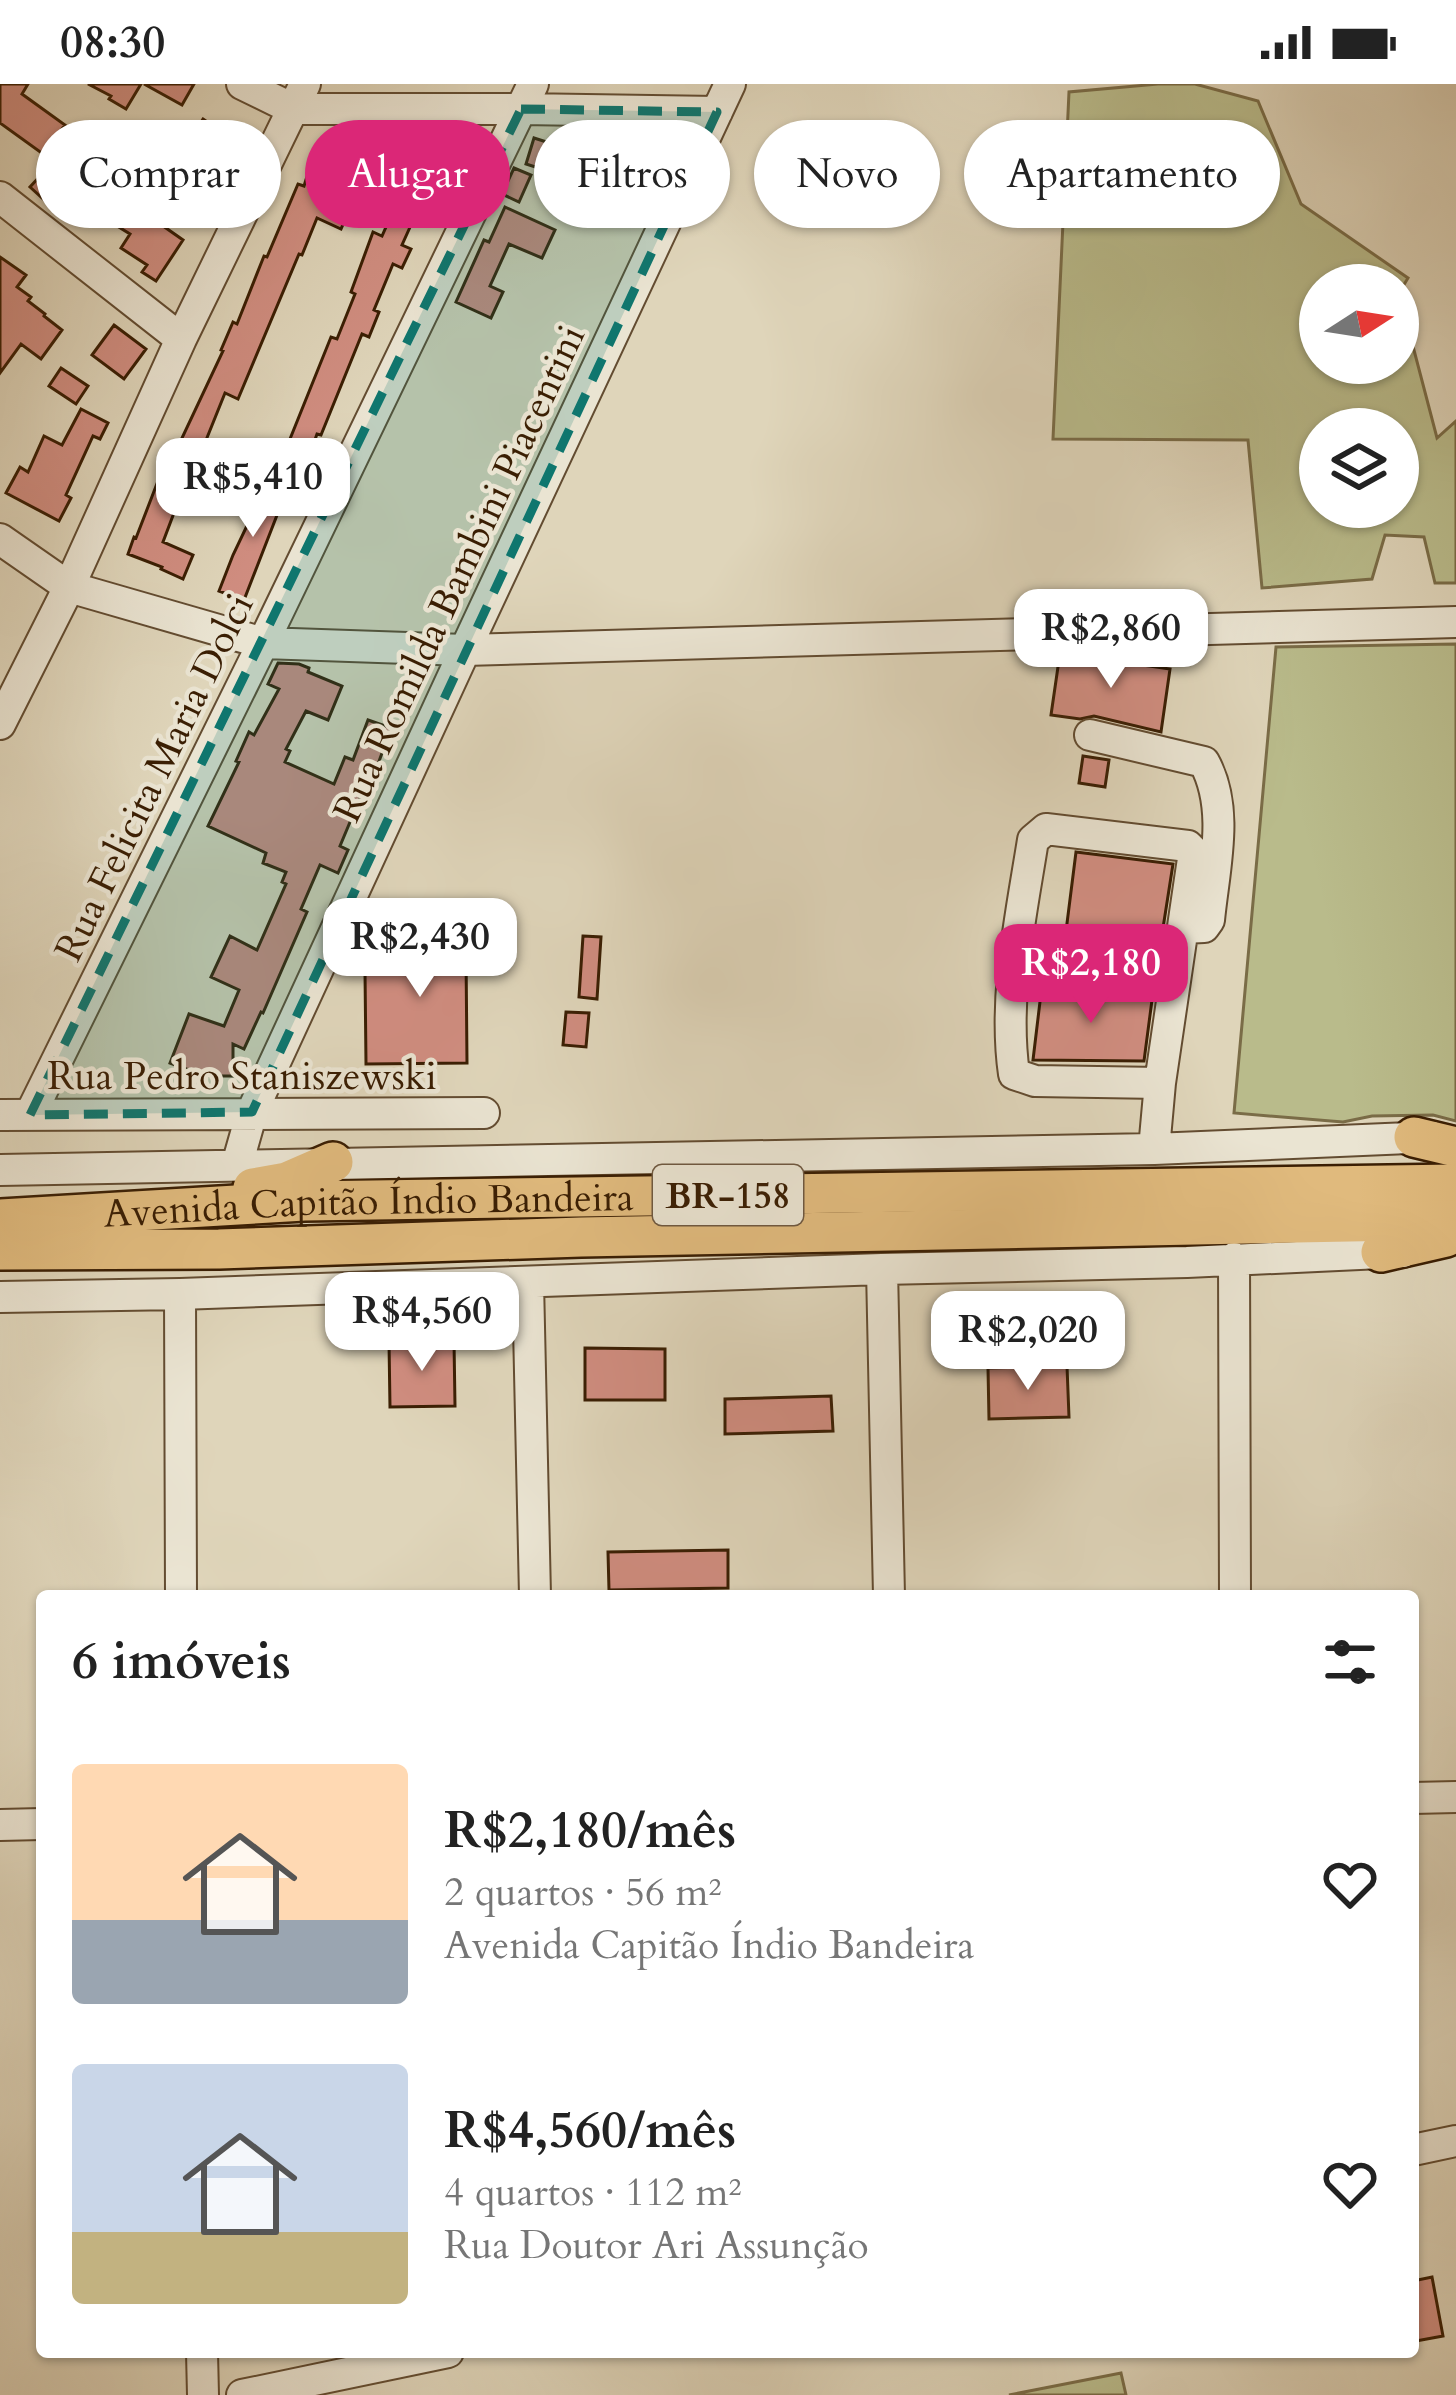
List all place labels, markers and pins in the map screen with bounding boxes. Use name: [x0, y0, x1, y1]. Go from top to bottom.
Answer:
pin: R$5,410: [142, 438, 364, 540]
pin: R$2,860: [1000, 589, 1222, 691]
pin: R$2,430: [309, 898, 531, 1000]
pin: R$2,180: [980, 924, 1202, 1026]
pin: R$4,560: [311, 1272, 533, 1374]
pin: R$2,020: [917, 1291, 1139, 1393]

